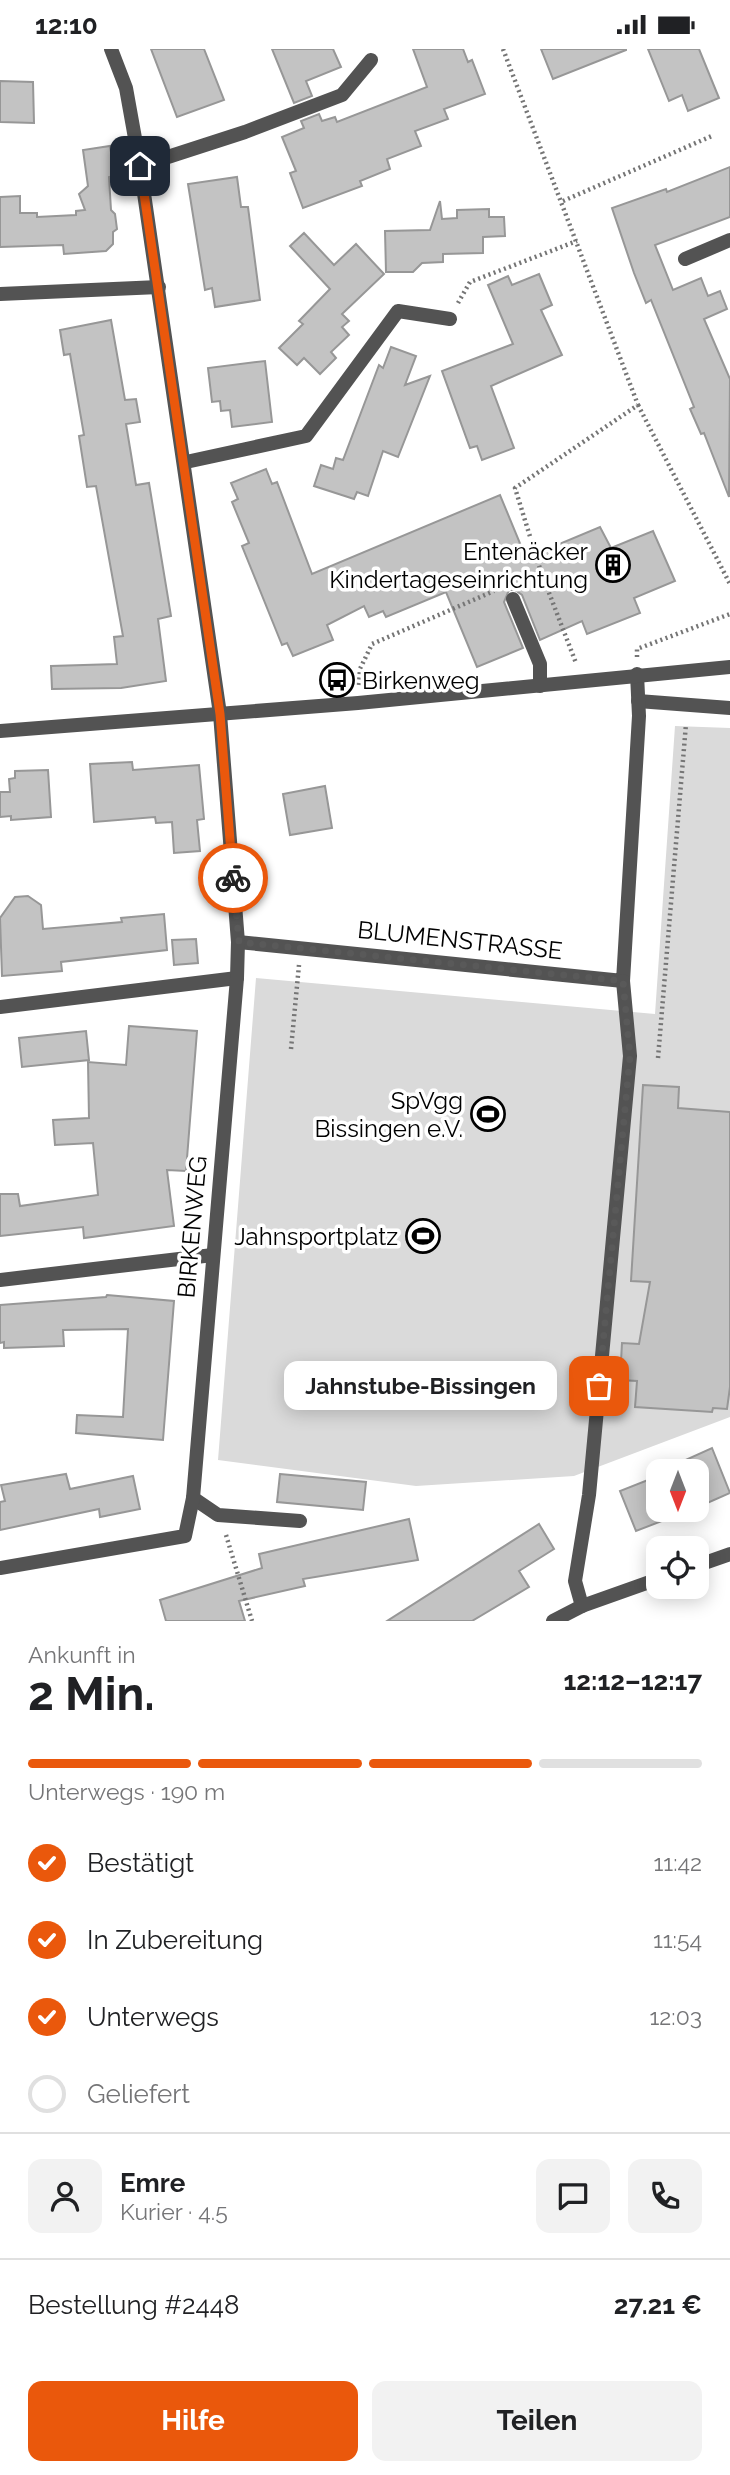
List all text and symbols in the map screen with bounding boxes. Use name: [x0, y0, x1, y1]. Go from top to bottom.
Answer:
text: 12:10: [35, 10, 98, 40]
pin: [110, 136, 170, 196]
icon: home: [121, 147, 159, 185]
place label: Entenäcker Kindertageseinrichtung: [329, 537, 589, 594]
building icon: Entenäcker Kindertageseinrichtung: [594, 546, 632, 584]
bus stop icon: Birkenweg: [318, 661, 356, 699]
place label: Birkenweg: [362, 666, 480, 695]
courier: [198, 843, 268, 913]
icon: bike: [214, 859, 252, 897]
street label: BLUMENSTRASSE: [356, 915, 564, 965]
place label: SpVgg Bissingen e.V.: [314, 1086, 463, 1143]
sports icon: SpVgg Bissingen e.V.: [469, 1095, 507, 1133]
street label: BIRKENWEG: [171, 1155, 213, 1299]
sports icon: Jahnsportplatz: [404, 1217, 442, 1255]
place label: Jahnsportplatz: [234, 1222, 398, 1251]
pin: [569, 1356, 629, 1416]
callout: Jahnstube-Bissingen: [284, 1361, 557, 1411]
icon: bag: [580, 1367, 618, 1405]
text: Jahnstube-Bissingen: [305, 1372, 536, 1399]
north arrow: [646, 1459, 709, 1523]
map controls: [646, 1459, 709, 1599]
button: locate: [646, 1536, 709, 1599]
text: Ankunft in: [28, 1641, 136, 1668]
text: 12:12–12:17: [564, 1666, 702, 1696]
text: 2 Min.: [28, 1667, 155, 1721]
text: Unterwegs · 190 m: [28, 1778, 225, 1805]
icon: check: [28, 1844, 66, 1882]
text: Bestätigt: [87, 1848, 194, 1878]
text: 11:42: [653, 1849, 702, 1876]
icon: check: [28, 1921, 66, 1959]
text: In Zubereitung: [87, 1925, 263, 1955]
text: 11:54: [653, 1926, 702, 1953]
icon: check: [28, 1998, 66, 2036]
text: Unterwegs: [87, 2002, 219, 2032]
text: 12:03: [649, 2003, 702, 2030]
text: Geliefert: [87, 2079, 190, 2109]
button: person: [28, 2159, 102, 2233]
button: chat: [536, 2159, 610, 2233]
button: phone: [628, 2159, 702, 2233]
text: Emre: [120, 2168, 185, 2198]
text: Kurier · 4.5: [120, 2198, 228, 2225]
text: Bestellung #2448: [28, 2290, 239, 2320]
text: 27.21 €: [614, 2290, 702, 2320]
button: Hilfe: [28, 2381, 358, 2461]
button: Teilen: [372, 2381, 702, 2461]

